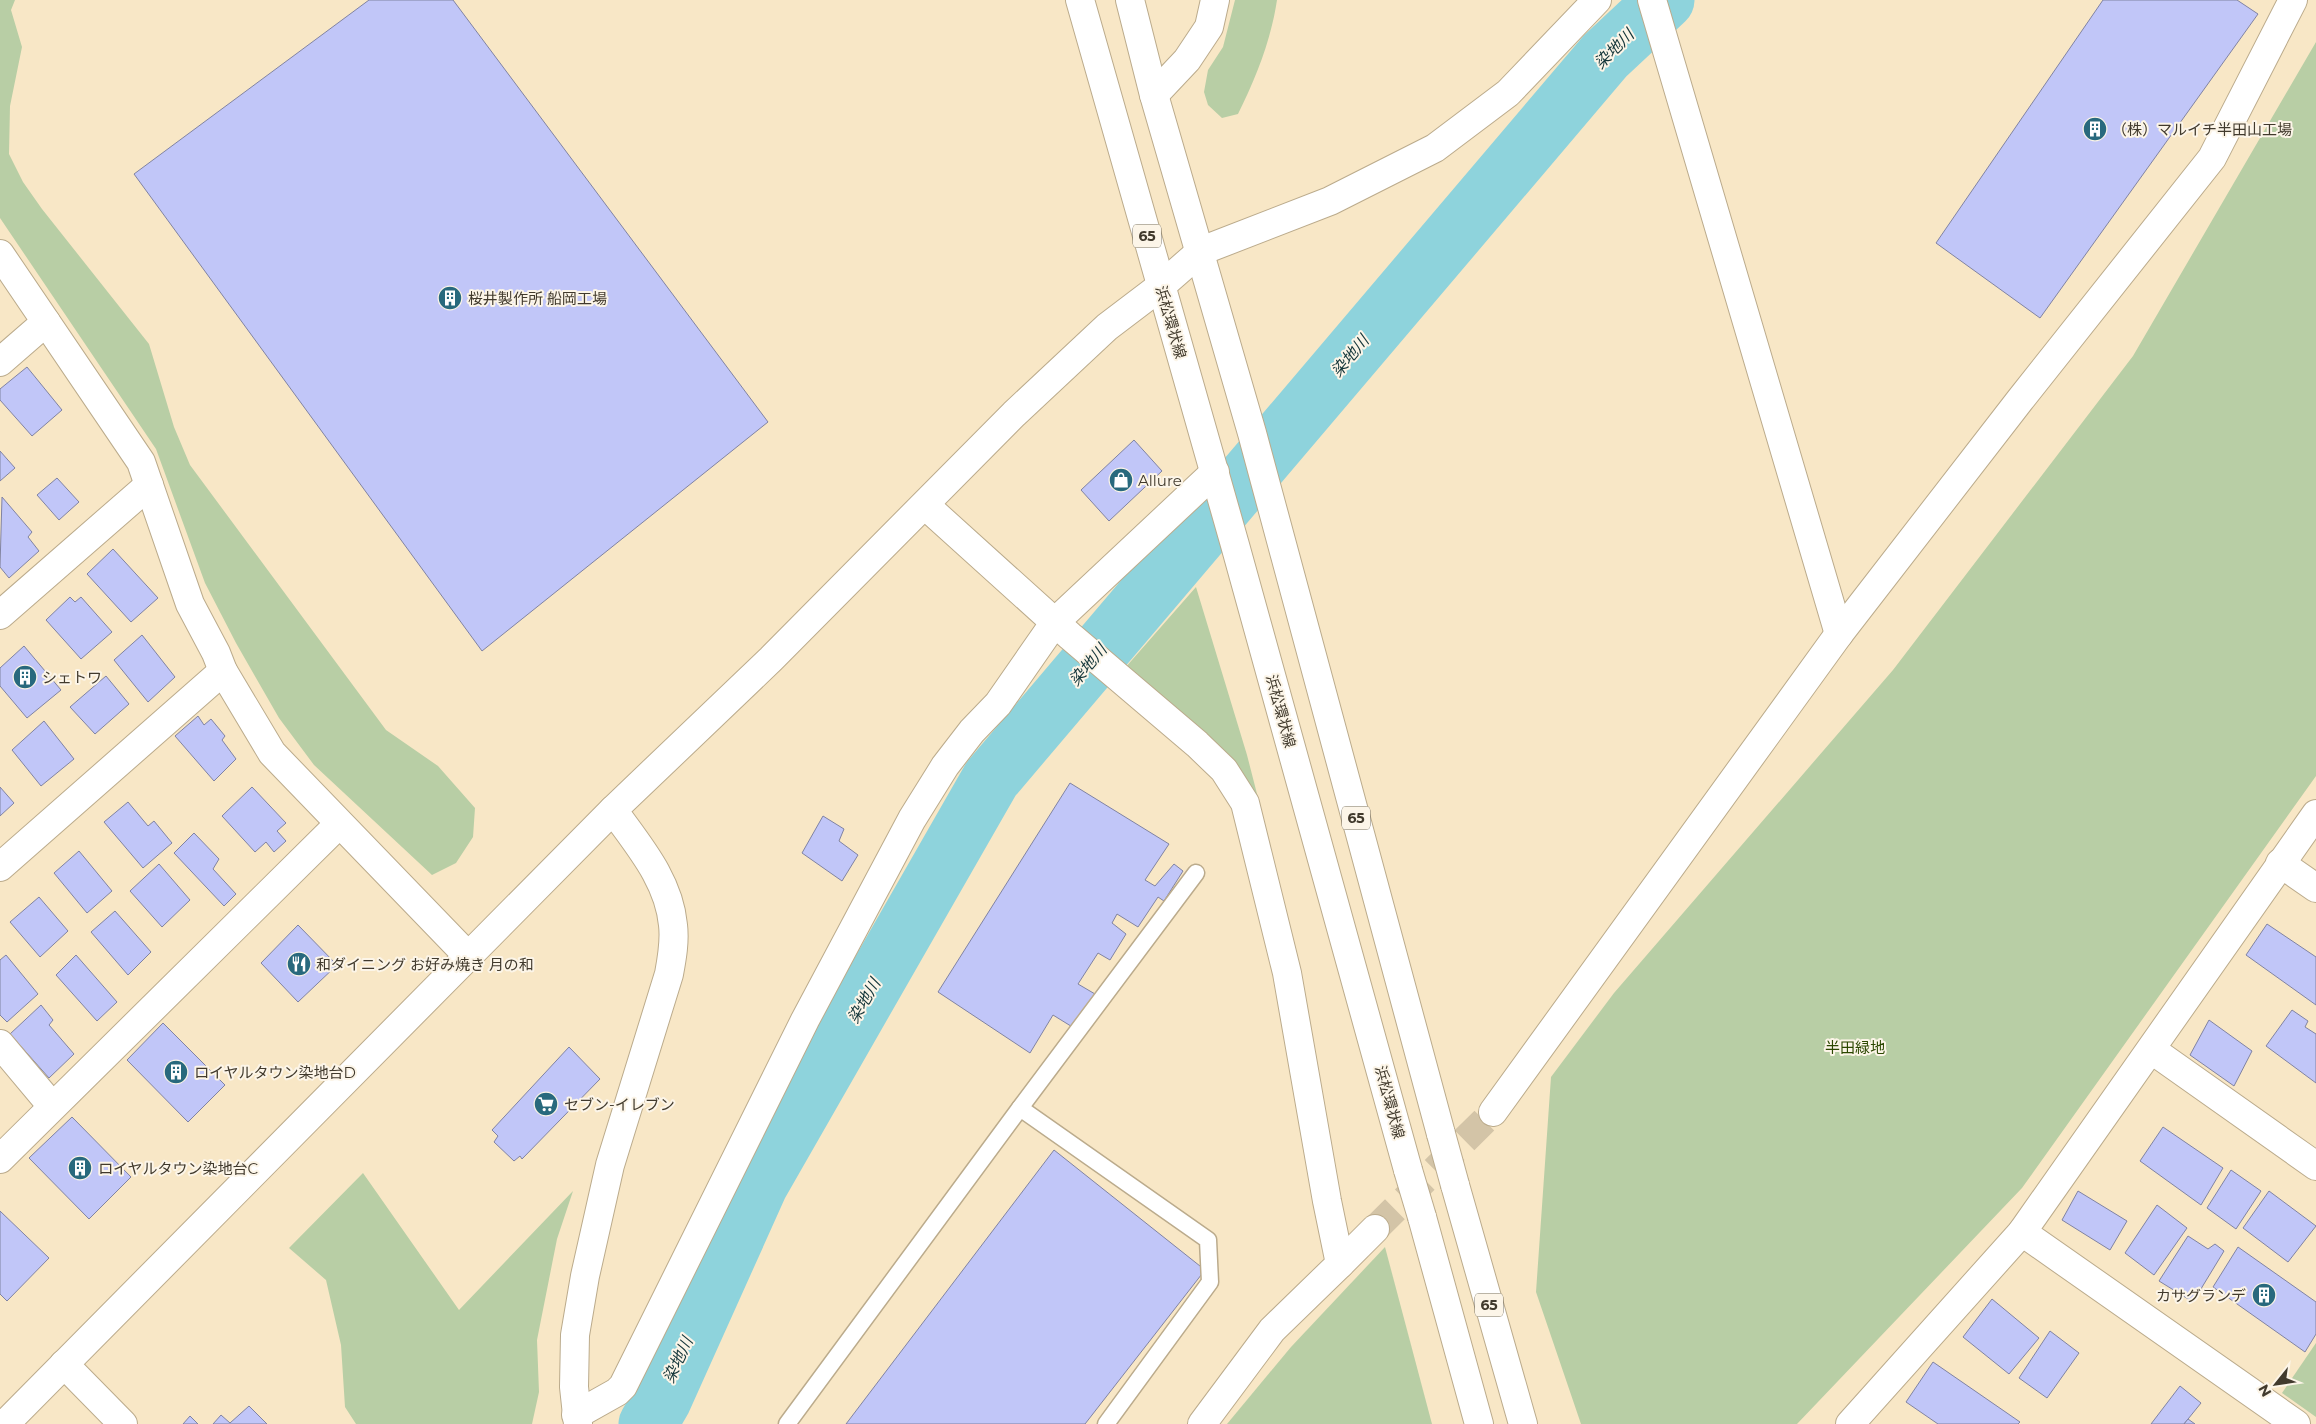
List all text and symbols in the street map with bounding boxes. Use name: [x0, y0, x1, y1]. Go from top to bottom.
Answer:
water label: 染地川: [1590, 24, 1639, 73]
building icon: （株）マルイチ半田山工場: [2082, 116, 2108, 142]
place label: （株）マルイチ半田山工場: [2112, 120, 2292, 139]
road number: 65: [1133, 225, 1161, 248]
street label: 浜松環状線: [1152, 283, 1190, 361]
building icon: 桜井製作所 船岡工場: [437, 285, 463, 311]
place label: 桜井製作所 船岡工場: [468, 289, 607, 308]
water label: 染地川: [1327, 330, 1374, 380]
shop icon: Allure: [1108, 467, 1134, 493]
place label: Allure: [1138, 471, 1182, 490]
water label: 染地川: [1065, 639, 1112, 689]
building icon: シェトワ: [12, 664, 38, 690]
place label: シェトワ: [42, 668, 102, 687]
street label: 浜松環状線: [1262, 672, 1300, 750]
road number: 65: [1342, 806, 1370, 830]
restaurant icon: 和ダイニング お好み焼き 月の和: [286, 951, 312, 977]
place label: 和ダイニング お好み焼き 月の和: [316, 955, 534, 974]
water label: 染地川: [844, 974, 885, 1027]
park label: 半田緑地: [1825, 1038, 1885, 1057]
building icon: ロイヤルタウン染地台D: [163, 1059, 189, 1085]
place label: ロイヤルタウン染地台D: [194, 1063, 356, 1082]
street label: 浜松環状線: [1371, 1063, 1409, 1141]
supermarket icon: セブン-イレブン: [533, 1091, 559, 1117]
place label: セブン-イレブン: [564, 1095, 675, 1114]
building icon: ロイヤルタウン染地台C: [67, 1155, 93, 1181]
place label: ロイヤルタウン染地台C: [98, 1159, 259, 1178]
building icon: カサグランデ: [2251, 1282, 2277, 1308]
place label: カサグランデ: [2156, 1286, 2246, 1305]
road number: 65: [1475, 1294, 1503, 1316]
water label: 染地川: [659, 1332, 698, 1386]
north arrow: [2251, 1359, 2301, 1409]
text: N: [2254, 1381, 2275, 1400]

